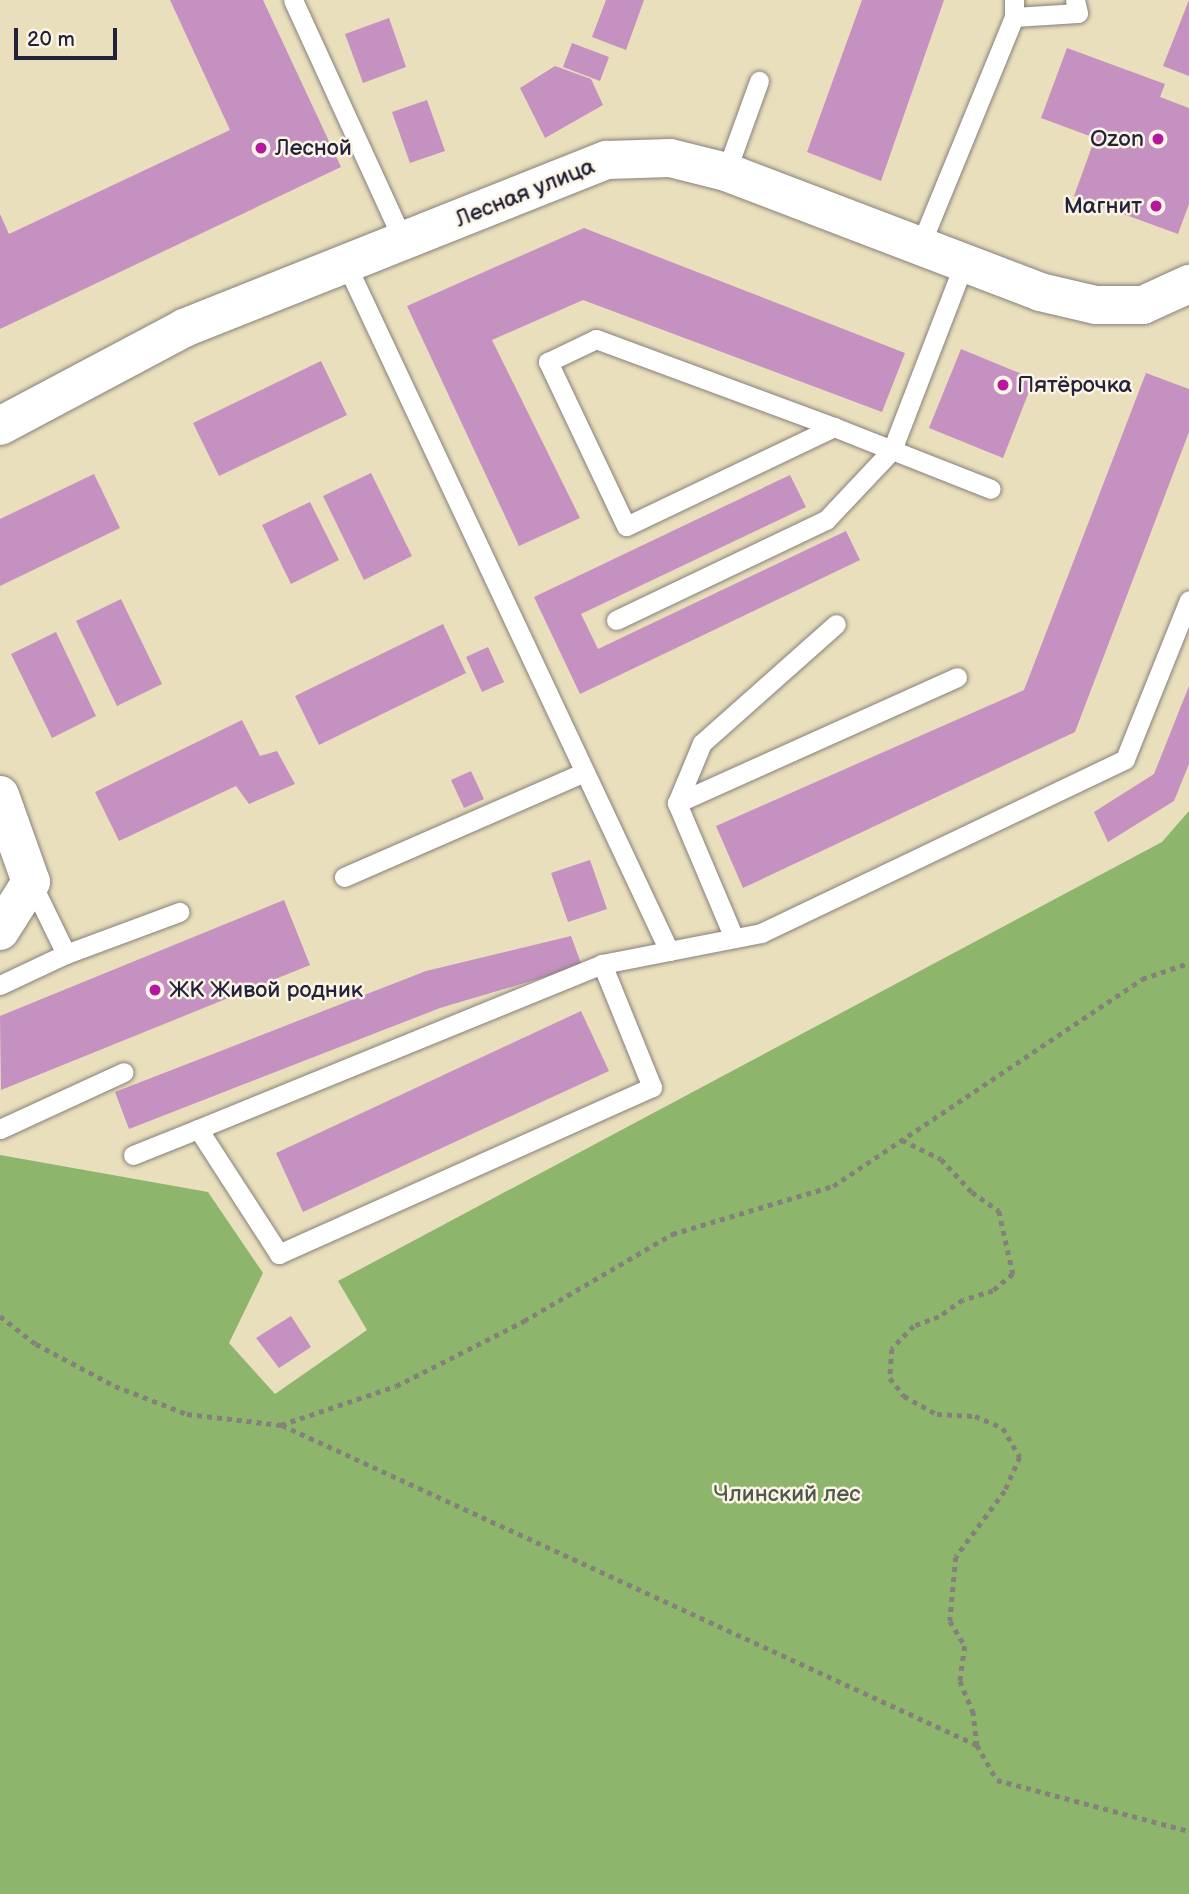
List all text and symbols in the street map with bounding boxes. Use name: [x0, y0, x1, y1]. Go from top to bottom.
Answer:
scale bar: [18, 14, 121, 58]
text: 20 m: [27, 27, 75, 52]
place label: Ozon: [1090, 125, 1144, 153]
marker: Ozon: [1150, 131, 1166, 147]
place label: Лесной: [275, 134, 352, 162]
marker: Лесной: [253, 140, 269, 156]
street label: Лесная улица: [451, 152, 599, 234]
place label: Магнит: [1064, 192, 1142, 220]
marker: Магнит: [1148, 198, 1164, 214]
place label: Пятёрочка: [1017, 371, 1132, 399]
marker: Пятёрочка: [995, 377, 1011, 393]
place label: ЖК Живой родник: [169, 976, 363, 1004]
marker: ЖК Живой родник: [147, 982, 163, 998]
park label: Члинский лес: [713, 1480, 861, 1508]

